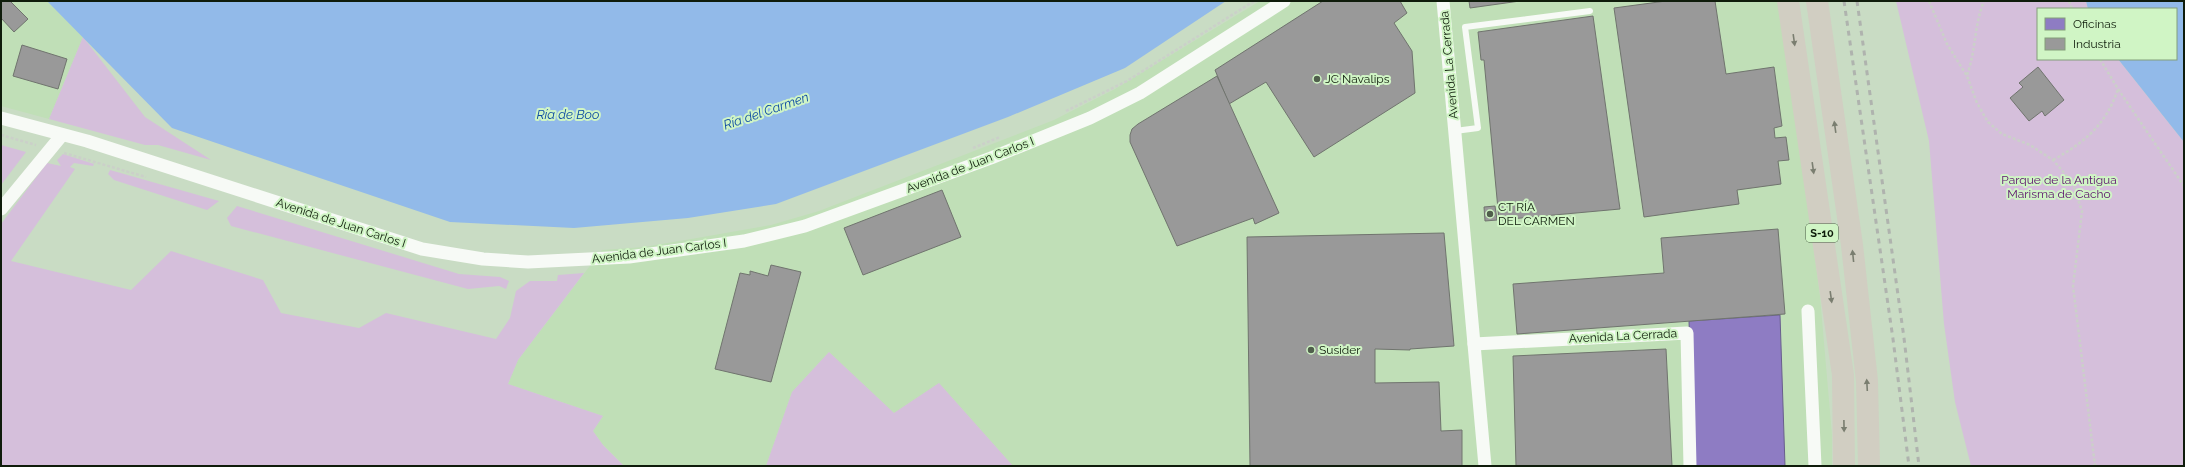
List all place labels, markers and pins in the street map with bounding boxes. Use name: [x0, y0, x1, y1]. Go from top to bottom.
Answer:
place label: JC Navalips: [1325, 72, 1390, 86]
marker: JC Navalips: [1312, 74, 1322, 84]
place label: CT RÍA DEL CARMEN: [1498, 200, 1575, 228]
marker: CT RÍA DEL CARMEN: [1485, 209, 1495, 219]
place label: Susider: [1319, 343, 1361, 357]
marker: Susider: [1306, 345, 1316, 355]

